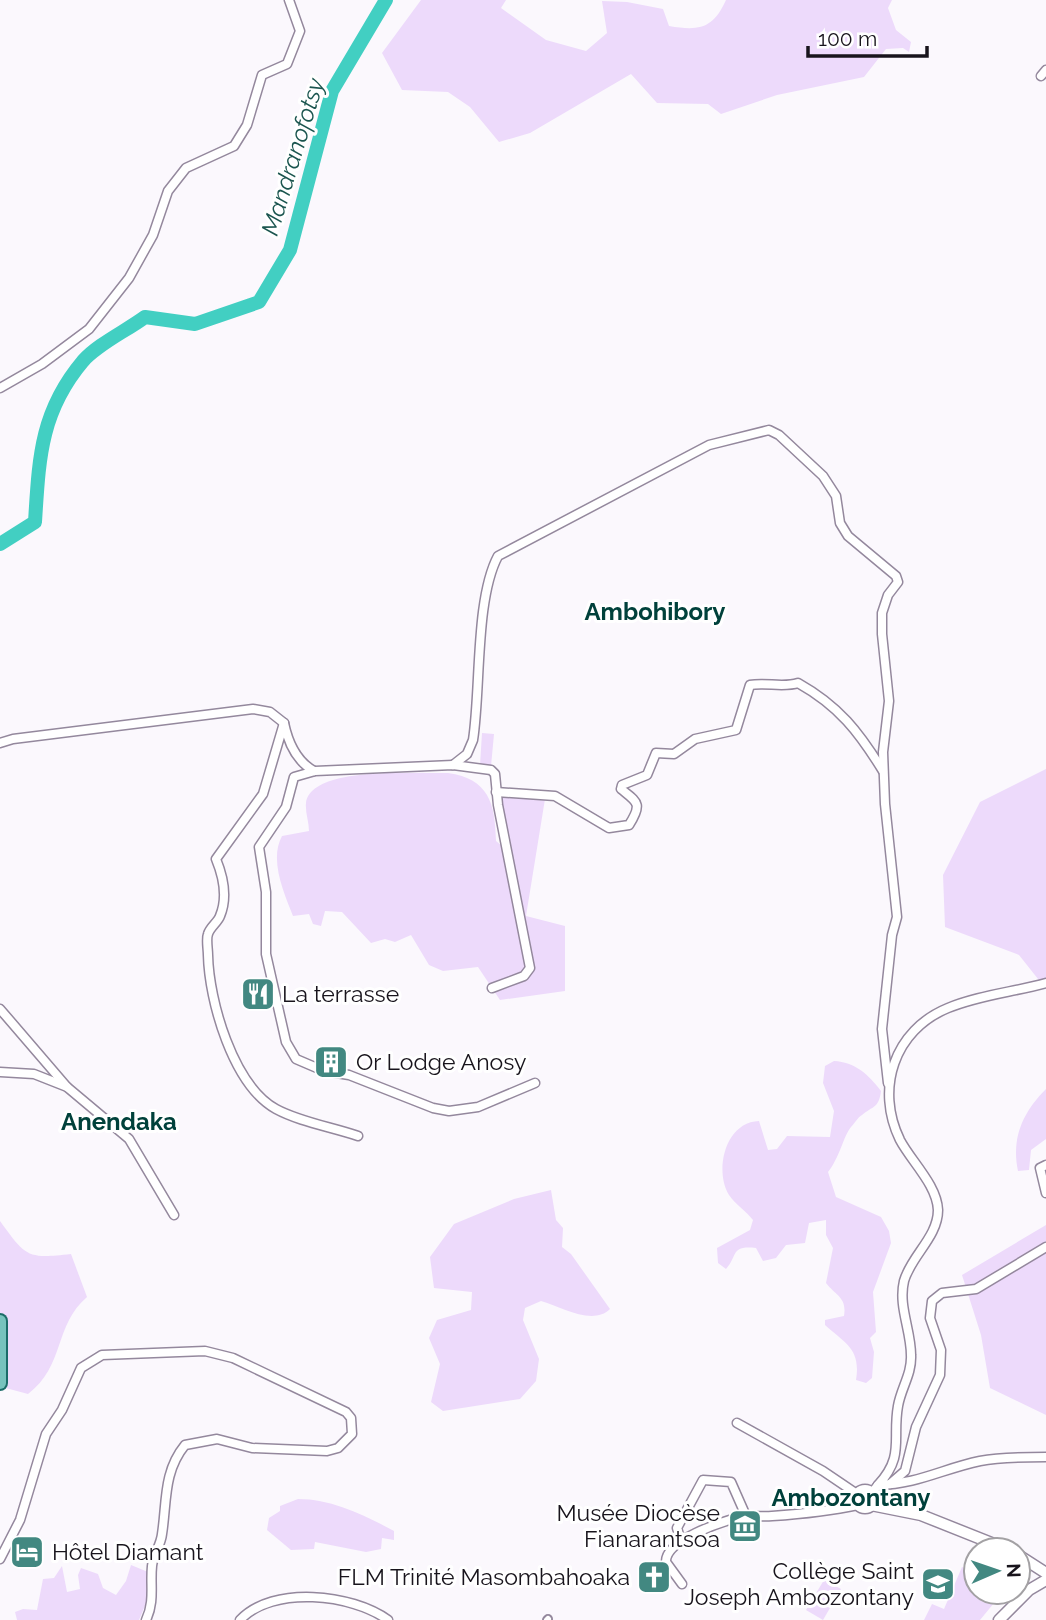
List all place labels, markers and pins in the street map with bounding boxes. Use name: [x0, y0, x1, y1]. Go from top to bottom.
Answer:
restaurant icon: La terrasse: [239, 975, 277, 1013]
place label: La terrasse: [282, 980, 399, 1007]
building icon: Or Lodge Anosy: [312, 1043, 350, 1081]
place label: Or Lodge Anosy: [356, 1048, 527, 1075]
place label: Musée Diocèse Fianarantsoa: [556, 1499, 720, 1552]
museum icon: Musée Diocèse Fianarantsoa: [726, 1507, 764, 1545]
hotel icon: Hôtel Diamant: [8, 1533, 46, 1571]
place label: Hôtel Diamant: [52, 1538, 204, 1565]
place label: Collège Saint Joseph Ambozontany: [684, 1557, 914, 1610]
church icon: FLM Trinité Masombahoaka: [635, 1558, 673, 1596]
place label: FLM Trinité Masombahoaka: [338, 1563, 630, 1590]
school or university icon: Collège Saint Joseph Ambozontany: [919, 1565, 957, 1603]

